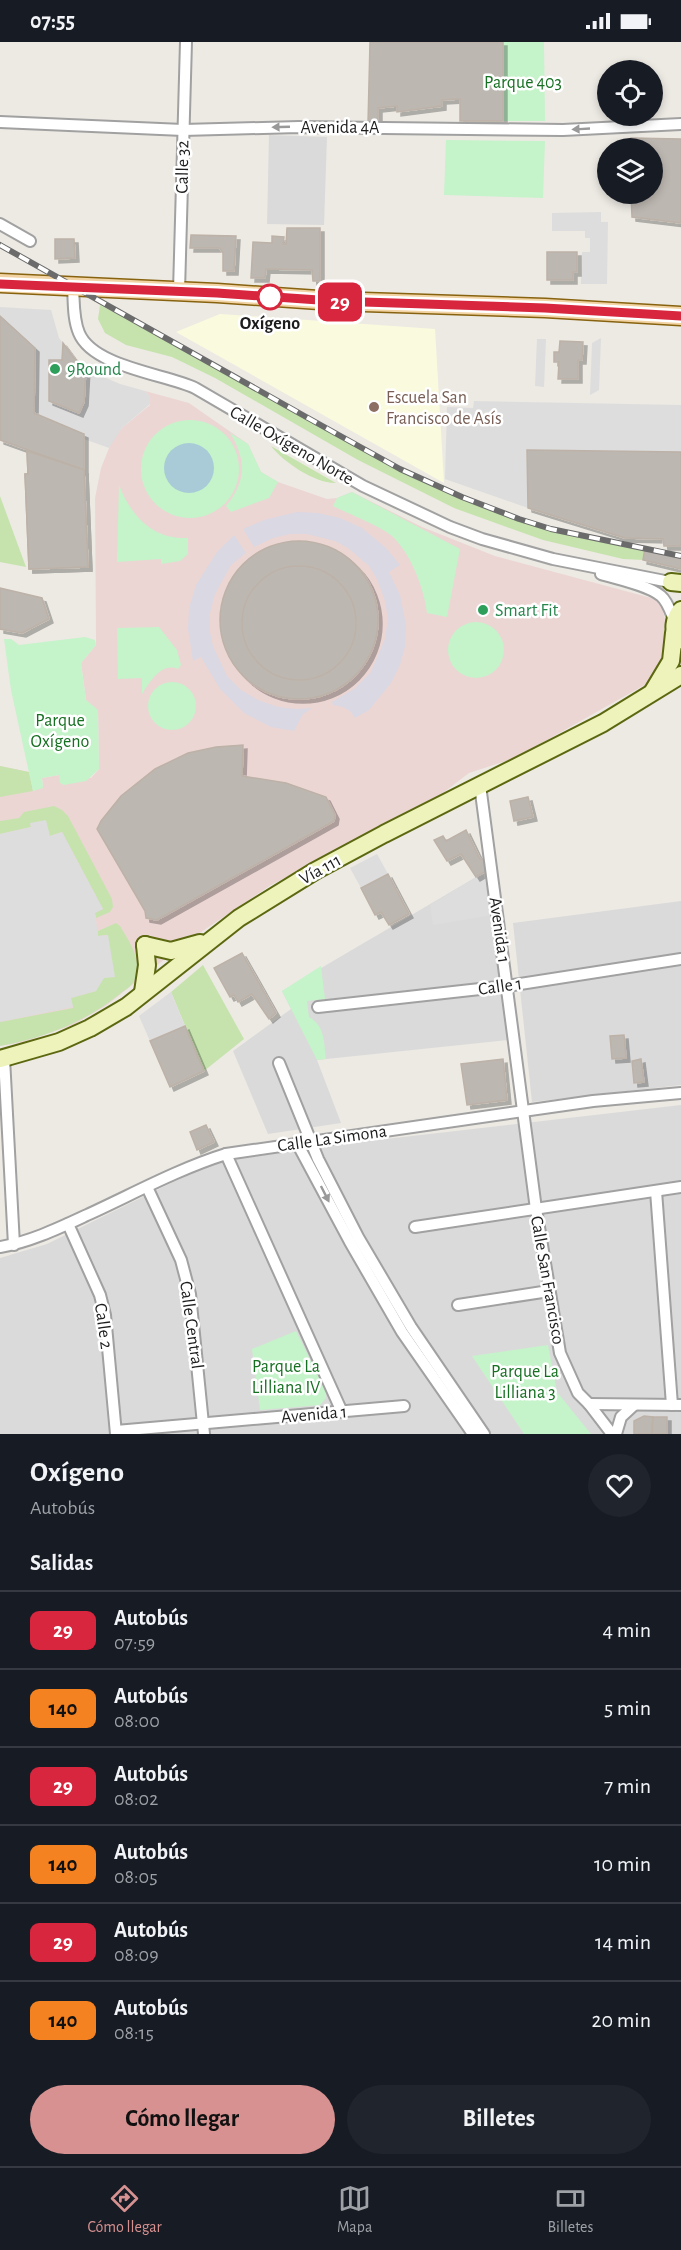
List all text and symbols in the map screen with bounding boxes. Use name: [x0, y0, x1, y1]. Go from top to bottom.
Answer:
text: 07:55: [30, 10, 75, 32]
map controls: [597, 60, 663, 204]
button: locate: [597, 60, 663, 126]
park label: Parque 403: [484, 74, 562, 92]
street label: Avenida 4A: [300, 119, 380, 137]
one-way arrow: [271, 123, 290, 132]
one-way arrow: [571, 124, 590, 133]
button: layers: [597, 138, 663, 204]
street label: Calle 32: [174, 140, 192, 194]
line badge: 29: [313, 282, 367, 322]
marker: Oxígeno: [257, 284, 283, 310]
text: 29: [330, 292, 350, 313]
place label: Oxígeno: [240, 315, 300, 333]
place label: 9Round: [67, 361, 121, 379]
marker: 9Round: [48, 362, 62, 376]
place label: Escuela San Francisco de Asís: [386, 389, 502, 428]
marker: Escuela San Francisco de Asís: [367, 400, 381, 414]
street label: Calle Oxígeno Norte: [226, 403, 357, 489]
place label: Smart Fit: [495, 602, 559, 620]
marker: Smart Fit: [476, 603, 490, 617]
park label: Parque Oxígeno: [31, 712, 90, 751]
street label: Vía 111: [297, 851, 344, 889]
street label: Avenida 1: [485, 896, 513, 964]
street label: Calle 1: [477, 975, 523, 999]
street label: Calle La Simona: [276, 1122, 388, 1156]
one-way arrow: [320, 1186, 330, 1203]
street label: Calle San Francisco: [527, 1214, 567, 1346]
street label: Calle Central: [176, 1280, 206, 1370]
street label: Calle 2: [91, 1302, 115, 1350]
park label: Parque La Lilliana IV: [252, 1358, 321, 1397]
park label: Parque La Lilliana 3: [491, 1363, 559, 1402]
street label: Avenida 1: [280, 1403, 348, 1427]
button: heart: [588, 1454, 651, 1517]
text: Oxígeno: [30, 1459, 124, 1487]
text: Autobús: [30, 1498, 95, 1518]
text: Salidas: [30, 1552, 93, 1574]
text: Autobús: [114, 1607, 188, 1629]
text: 4 min: [603, 1619, 651, 1641]
text: 29: [53, 1620, 73, 1641]
text: 07:59: [114, 1633, 155, 1653]
text: Autobús: [114, 1685, 188, 1707]
text: 5 min: [604, 1697, 651, 1719]
text: 140: [48, 1698, 78, 1719]
text: 08:00: [114, 1711, 160, 1731]
text: Autobús: [114, 1763, 188, 1785]
text: 7 min: [604, 1775, 651, 1797]
text: 29: [53, 1776, 73, 1797]
text: 08:02: [114, 1789, 158, 1809]
text: Autobús: [114, 1841, 188, 1863]
text: 10 min: [594, 1853, 651, 1875]
text: 140: [48, 1854, 78, 1875]
text: 08:05: [114, 1867, 158, 1887]
text: Autobús: [114, 1919, 188, 1941]
text: 14 min: [595, 1931, 651, 1953]
text: 29: [53, 1932, 73, 1953]
text: 08:09: [114, 1945, 159, 1965]
text: Autobús: [114, 1997, 188, 2019]
text: 20 min: [591, 2009, 651, 2031]
text: 140: [48, 2010, 78, 2031]
text: 08:15: [114, 2023, 154, 2043]
button: Cómo llegar: [30, 2085, 335, 2154]
button: Billetes: [347, 2085, 651, 2154]
tab: Cómo llegar: [88, 2182, 162, 2237]
tab: Mapa: [337, 2182, 372, 2237]
tab: Billetes: [547, 2182, 593, 2237]

